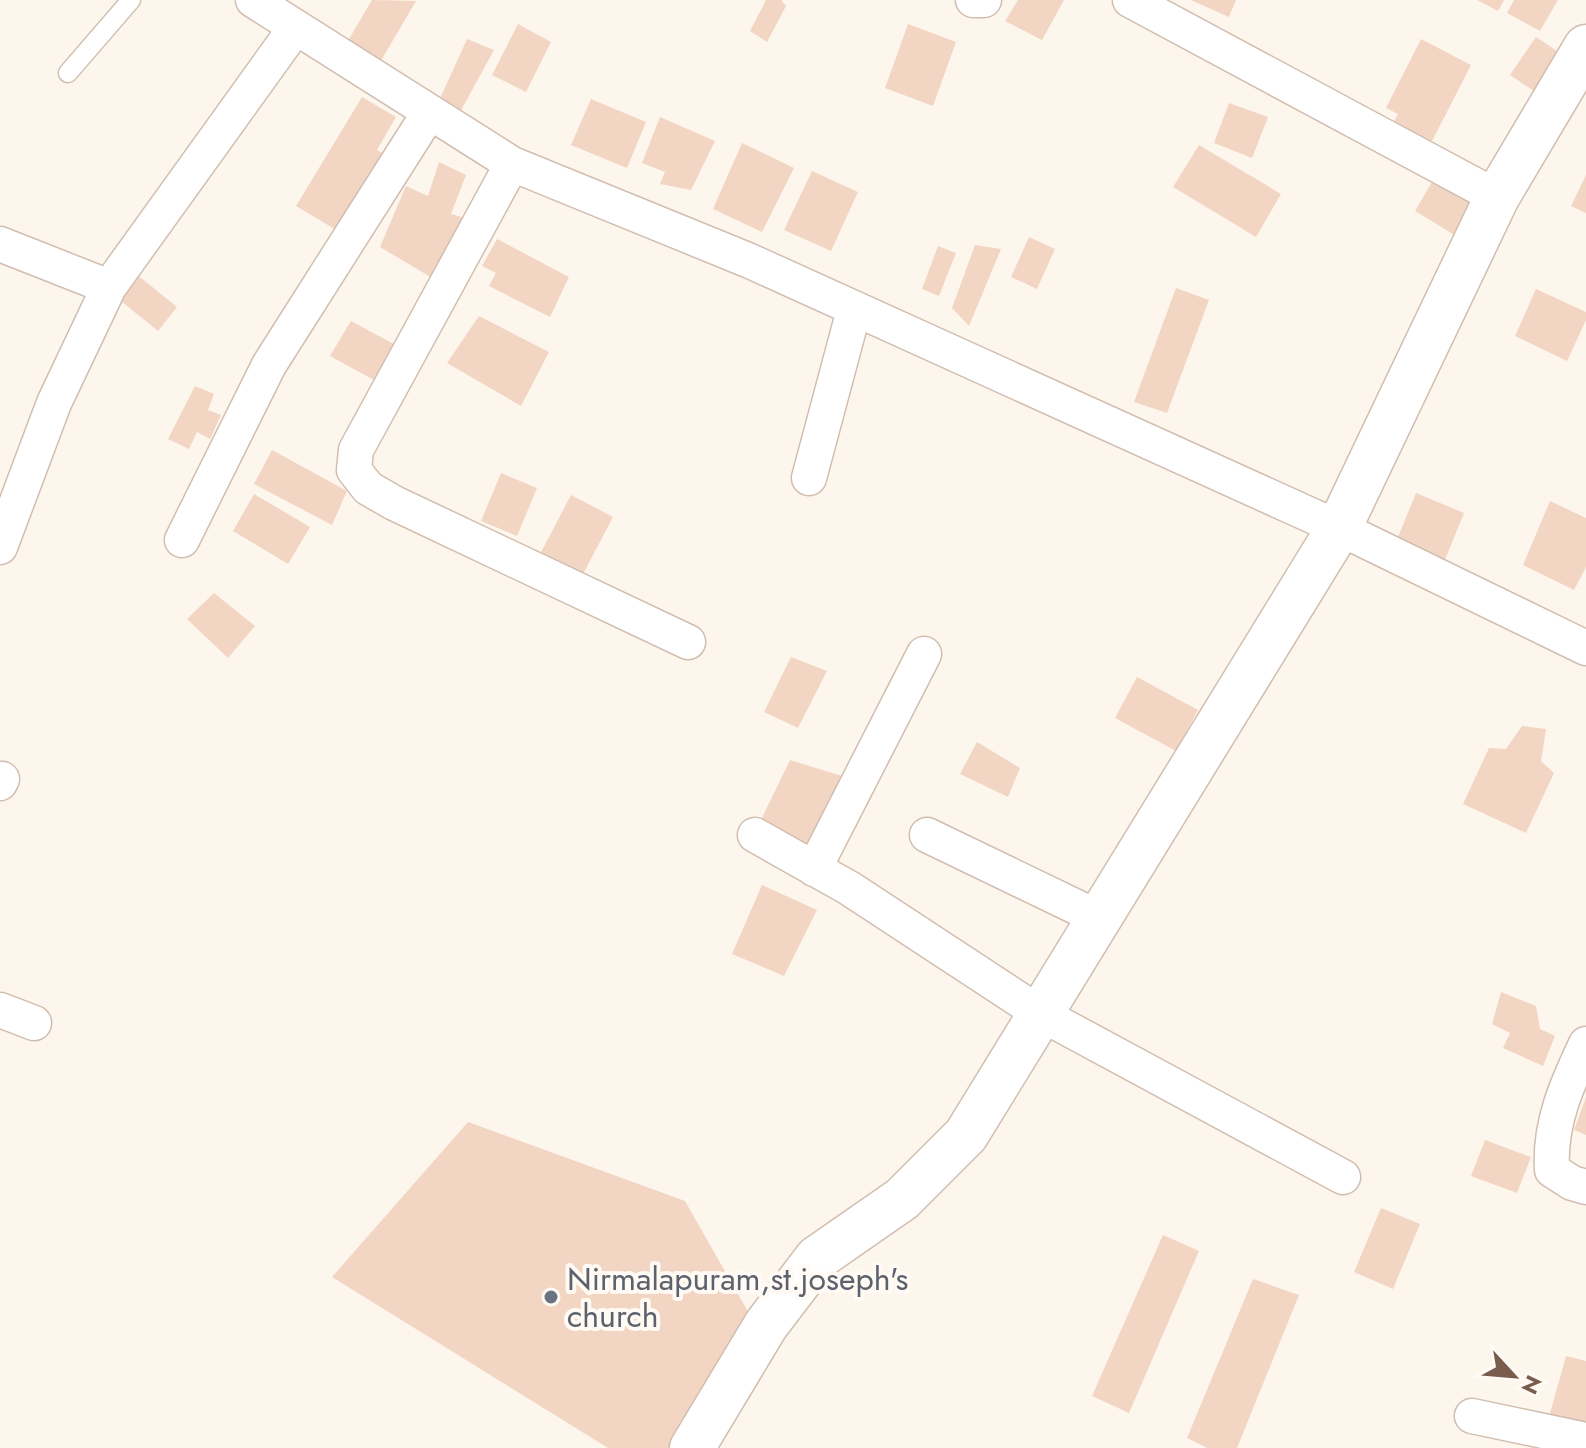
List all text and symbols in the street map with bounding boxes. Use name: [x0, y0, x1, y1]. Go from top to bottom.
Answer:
place label: Nirmalapuram,st.joseph's church: [567, 1256, 908, 1339]
marker: Nirmalapuram,st.joseph's church: [542, 1288, 560, 1306]
north arrow: [1474, 1336, 1554, 1416]
text: N: [1514, 1370, 1550, 1400]

